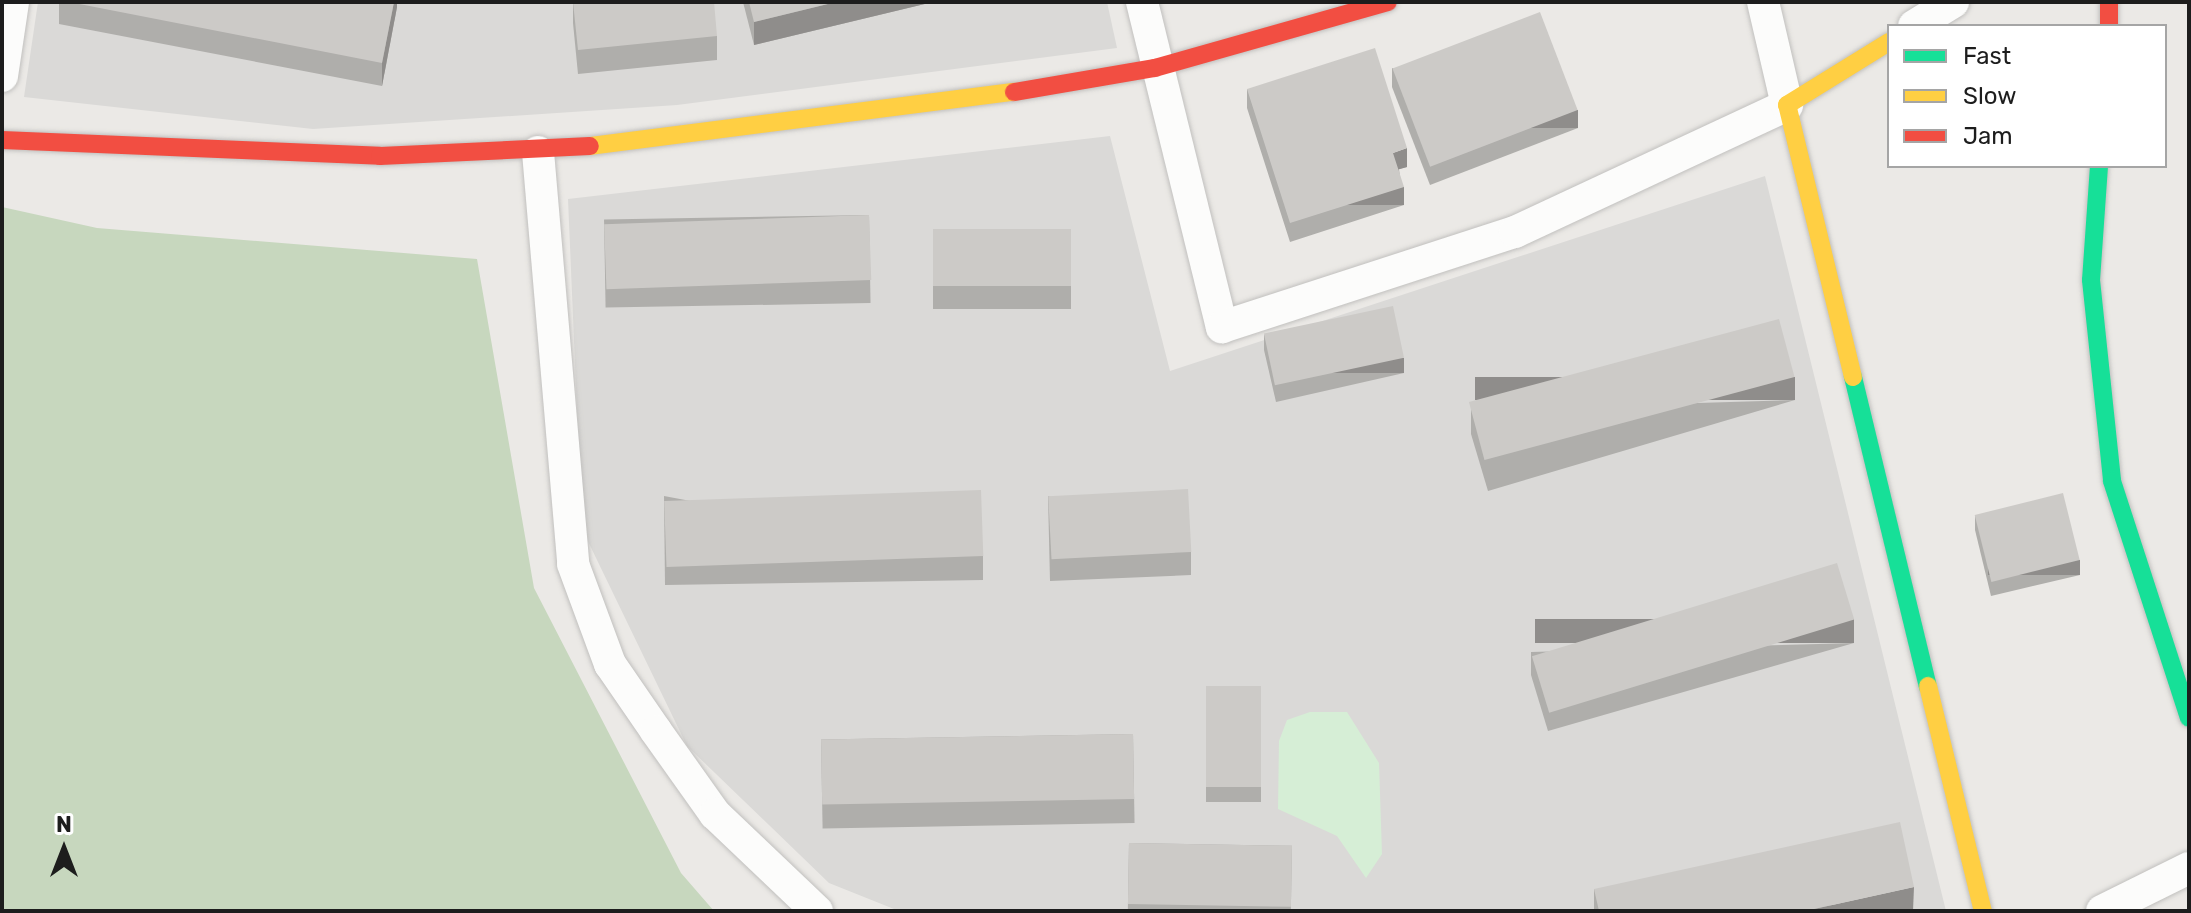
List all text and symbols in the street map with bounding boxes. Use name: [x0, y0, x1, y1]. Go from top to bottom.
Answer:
legend: [1887, 24, 2167, 168]
text: Fast: [1963, 42, 2011, 70]
text: Slow: [1963, 82, 2016, 110]
text: Jam: [1963, 122, 2013, 150]
north arrow: [24, 809, 104, 889]
text: N: [56, 811, 72, 838]

